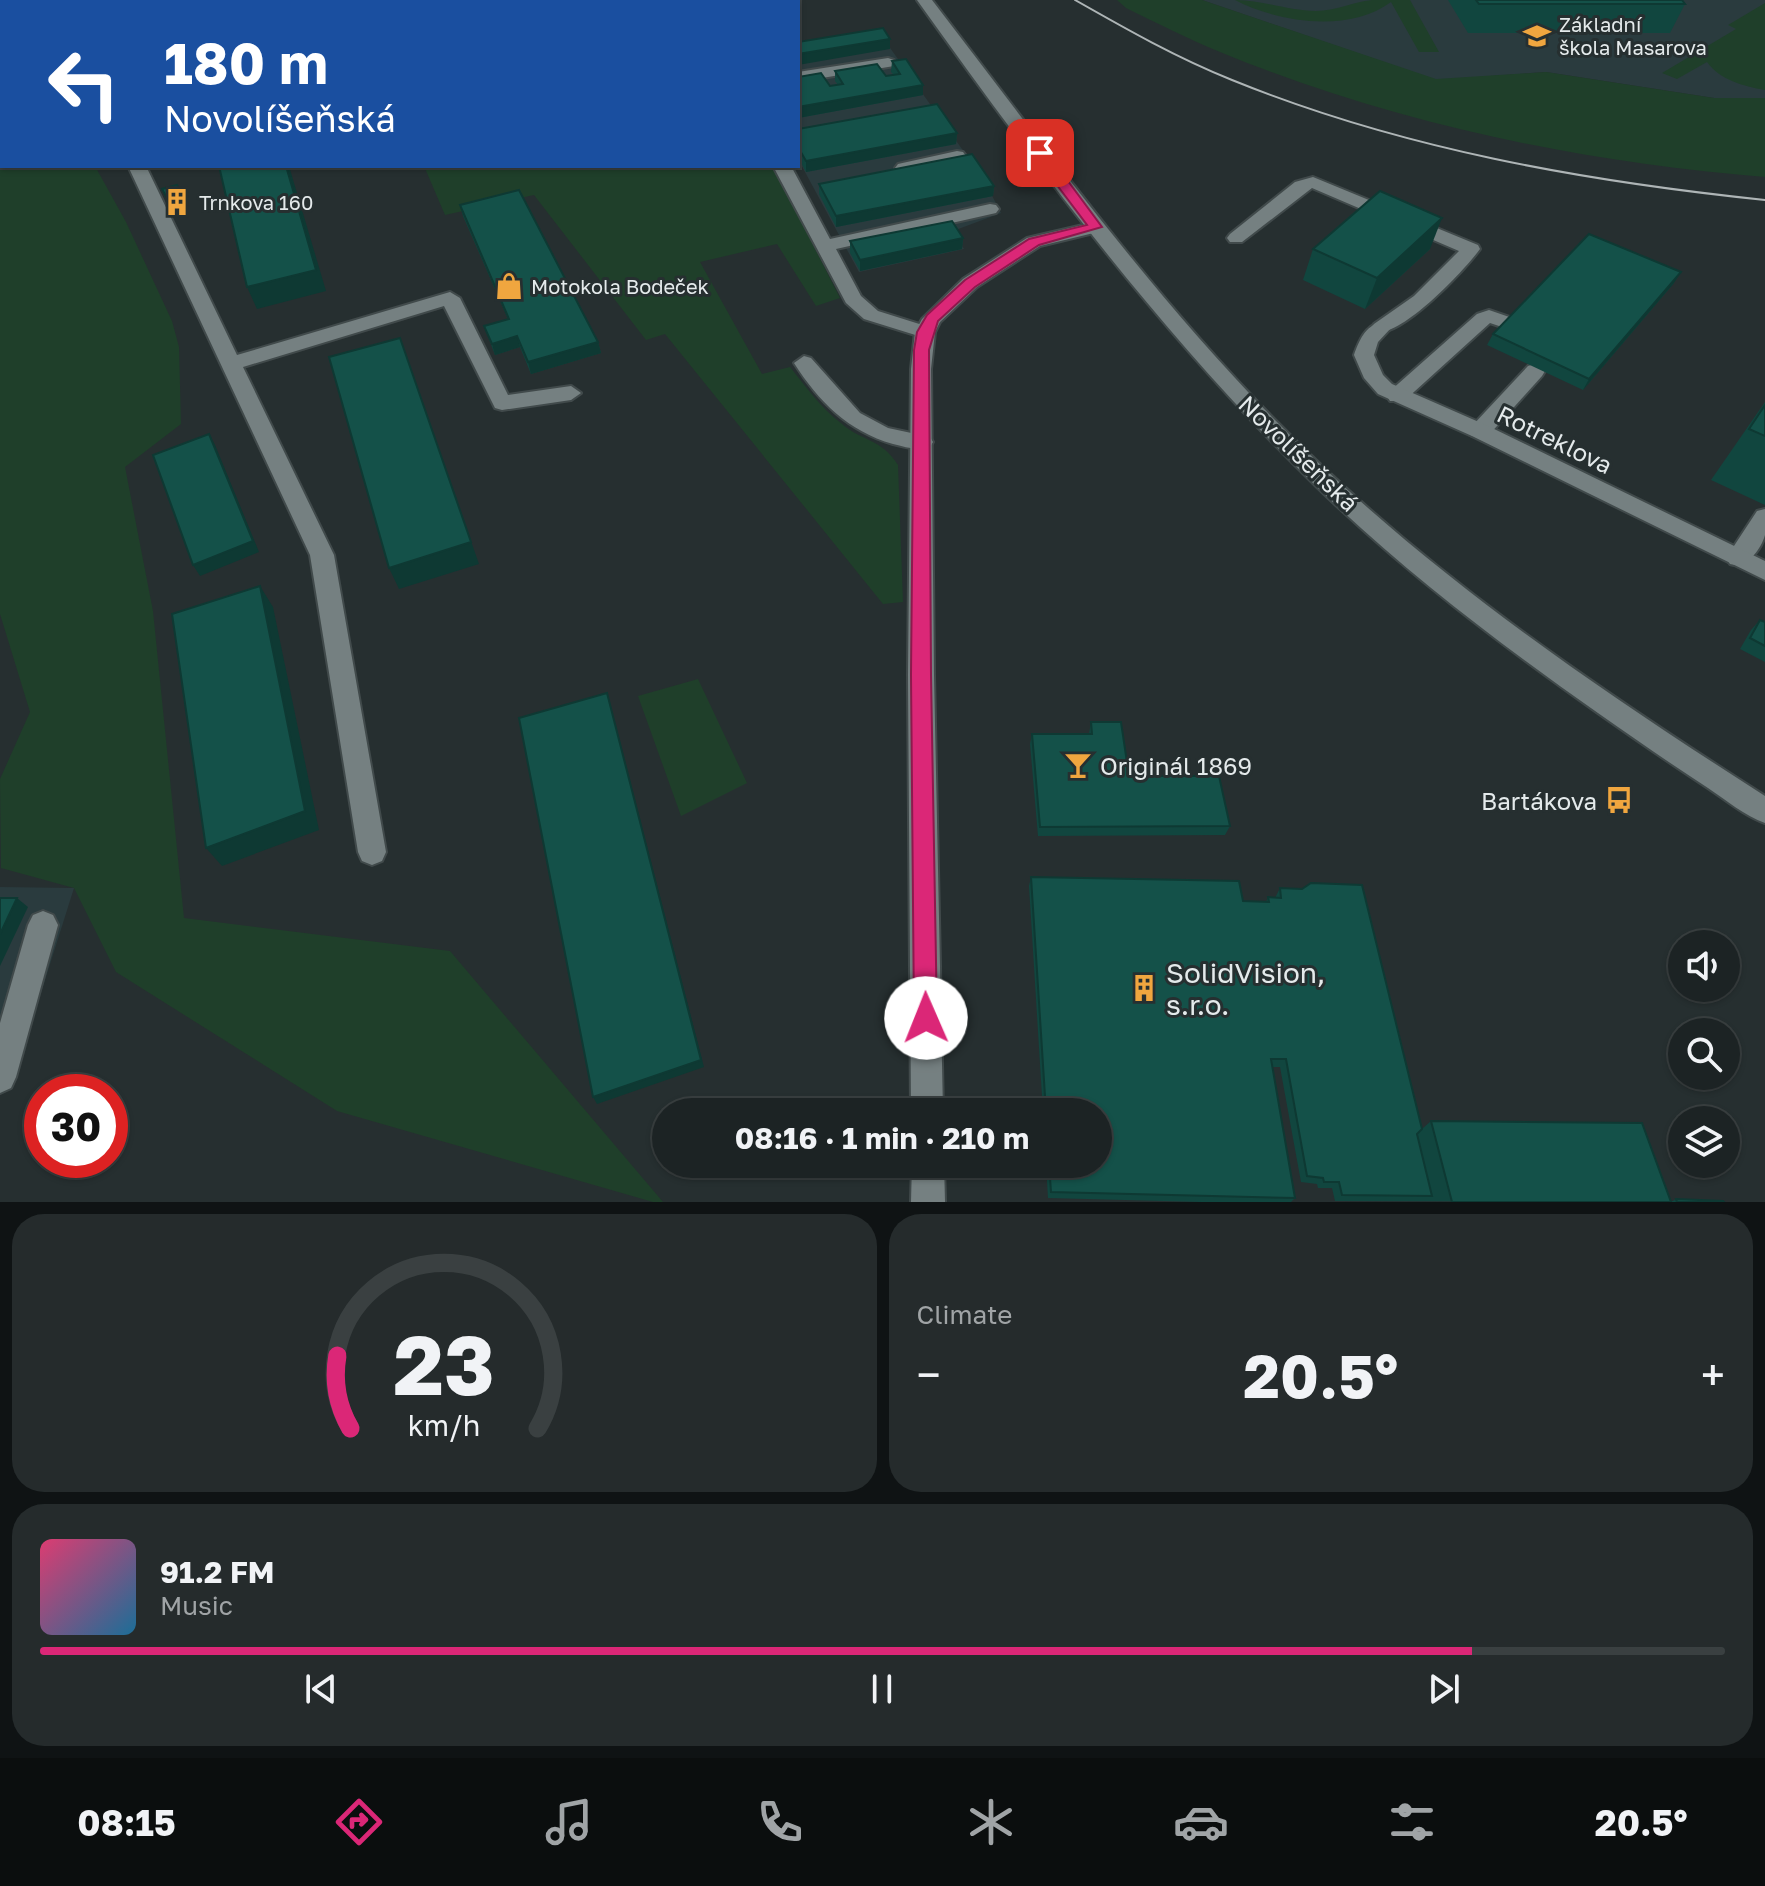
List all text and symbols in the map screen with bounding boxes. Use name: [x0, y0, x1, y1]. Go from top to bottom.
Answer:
place label: Základní škola Masarova: [1559, 12, 1707, 59]
school or university icon: Základní škola Masarova: [1522, 21, 1552, 51]
text: 180 m: [164, 29, 328, 96]
icon: left: [32, 32, 136, 136]
text: Novolíšeňská: [164, 97, 396, 140]
pin: [1006, 119, 1074, 187]
icon: arrive: [1018, 131, 1062, 175]
building icon: Trnkova 160: [162, 187, 192, 217]
place label: Trnkova 160: [199, 190, 313, 214]
shop icon: Motokola Bodeček: [494, 271, 524, 301]
place label: Motokola Bodeček: [531, 274, 709, 298]
street label: Novolíšeňská: [1233, 389, 1365, 517]
street label: Rotreklova: [1493, 399, 1617, 479]
bar icon: Originál 1869: [1063, 750, 1093, 780]
place label: Originál 1869: [1100, 751, 1252, 780]
bus stop icon: Bartákova: [1604, 785, 1634, 815]
place label: Bartákova: [1481, 786, 1597, 815]
map controls: [1668, 930, 1740, 1178]
button: sound: [1668, 930, 1740, 1002]
place label: SolidVision, s.r.o.: [1166, 956, 1325, 1021]
building icon: SolidVision, s.r.o.: [1129, 973, 1159, 1003]
position arrow: [884, 976, 968, 1060]
button: search: [1668, 1018, 1740, 1090]
speed limit sign: 30: [24, 1074, 128, 1178]
button: layers: [1668, 1106, 1740, 1178]
text: 08:16 · 1 min · 210 m: [735, 1120, 1029, 1156]
text: Climate: [917, 1299, 1012, 1330]
text: 23: [394, 1313, 495, 1413]
text: 20.5°: [1243, 1339, 1398, 1411]
text: −: [917, 1348, 941, 1401]
text: +: [1701, 1348, 1725, 1401]
text: km/h: [408, 1408, 481, 1442]
text: 91.2 FM: [160, 1554, 274, 1590]
text: Music: [160, 1590, 233, 1621]
icon: previous: [299, 1667, 343, 1711]
icon: pause: [860, 1667, 904, 1711]
icon: next: [1422, 1667, 1466, 1711]
icon: directions: [331, 1794, 387, 1850]
icon: music: [541, 1794, 597, 1850]
icon: phone: [752, 1794, 808, 1850]
icon: climate: [963, 1794, 1019, 1850]
icon: car: [1173, 1794, 1229, 1850]
icon: filters: [1384, 1794, 1440, 1850]
text: 08:15: [77, 1801, 176, 1844]
text: 20.5°: [1595, 1801, 1688, 1844]

